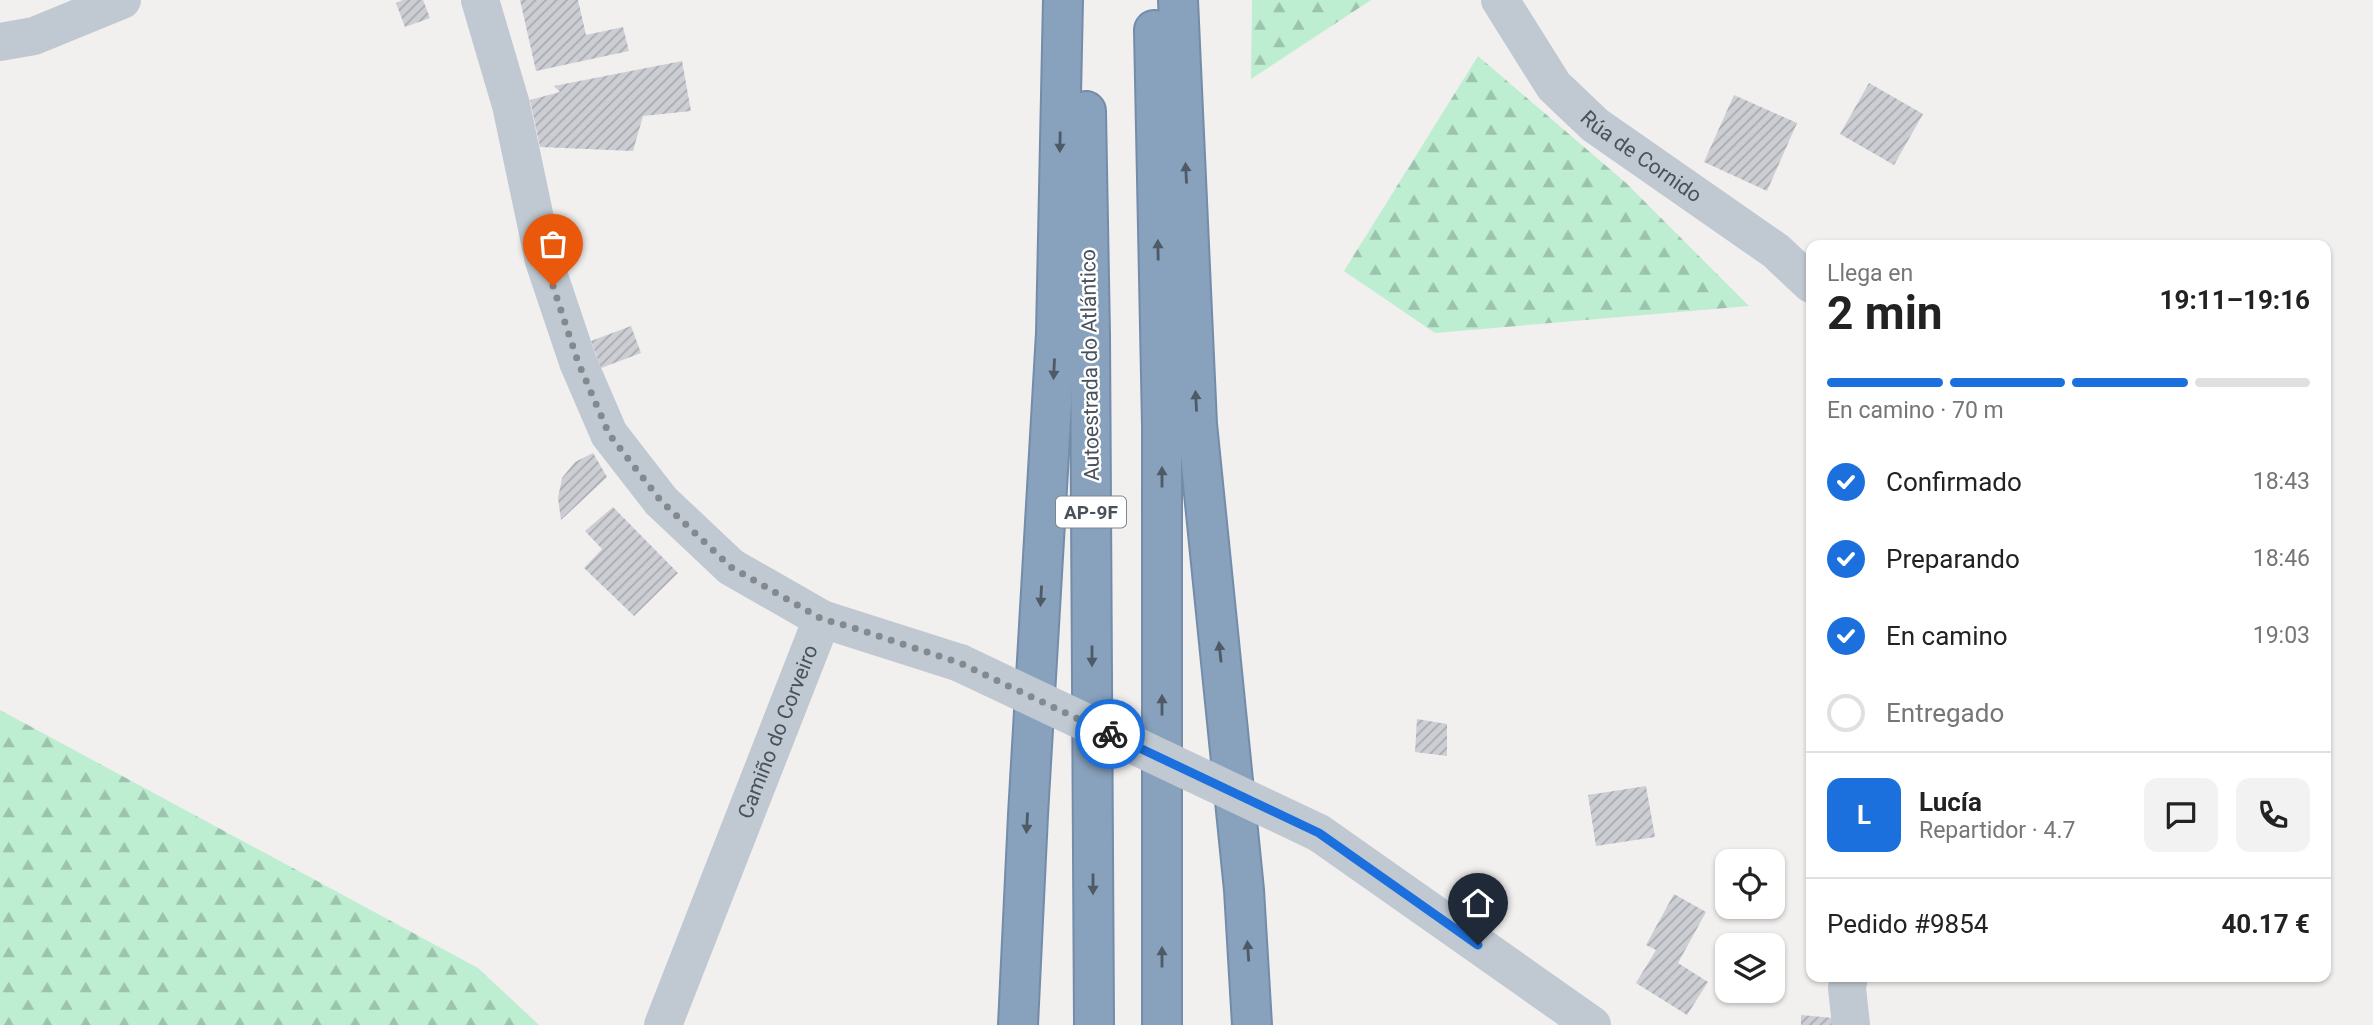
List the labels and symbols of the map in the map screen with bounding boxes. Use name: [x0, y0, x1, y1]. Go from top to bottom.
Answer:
street label: Rúa de Cornido: [1576, 106, 1706, 208]
one-way arrow: [1055, 131, 1066, 153]
one-way arrow: [1181, 162, 1192, 184]
pin: [523, 214, 583, 286]
one-way arrow: [1153, 239, 1164, 261]
street label: Autoestrada do Atlántico: [1076, 249, 1104, 481]
one-way arrow: [1048, 358, 1059, 380]
one-way arrow: [1191, 389, 1202, 411]
one-way arrow: [1156, 466, 1168, 488]
road number: AP-9F: [1056, 496, 1126, 527]
one-way arrow: [1035, 585, 1046, 607]
one-way arrow: [1214, 640, 1225, 662]
street label: Camiño do Corveiro: [733, 641, 823, 822]
one-way arrow: [1086, 645, 1098, 667]
one-way arrow: [1156, 694, 1168, 716]
courier: [1075, 699, 1145, 769]
one-way arrow: [1022, 813, 1033, 835]
one-way arrow: [1087, 873, 1099, 895]
pin: [1448, 873, 1508, 945]
one-way arrow: [1242, 940, 1253, 962]
one-way arrow: [1156, 946, 1168, 968]

